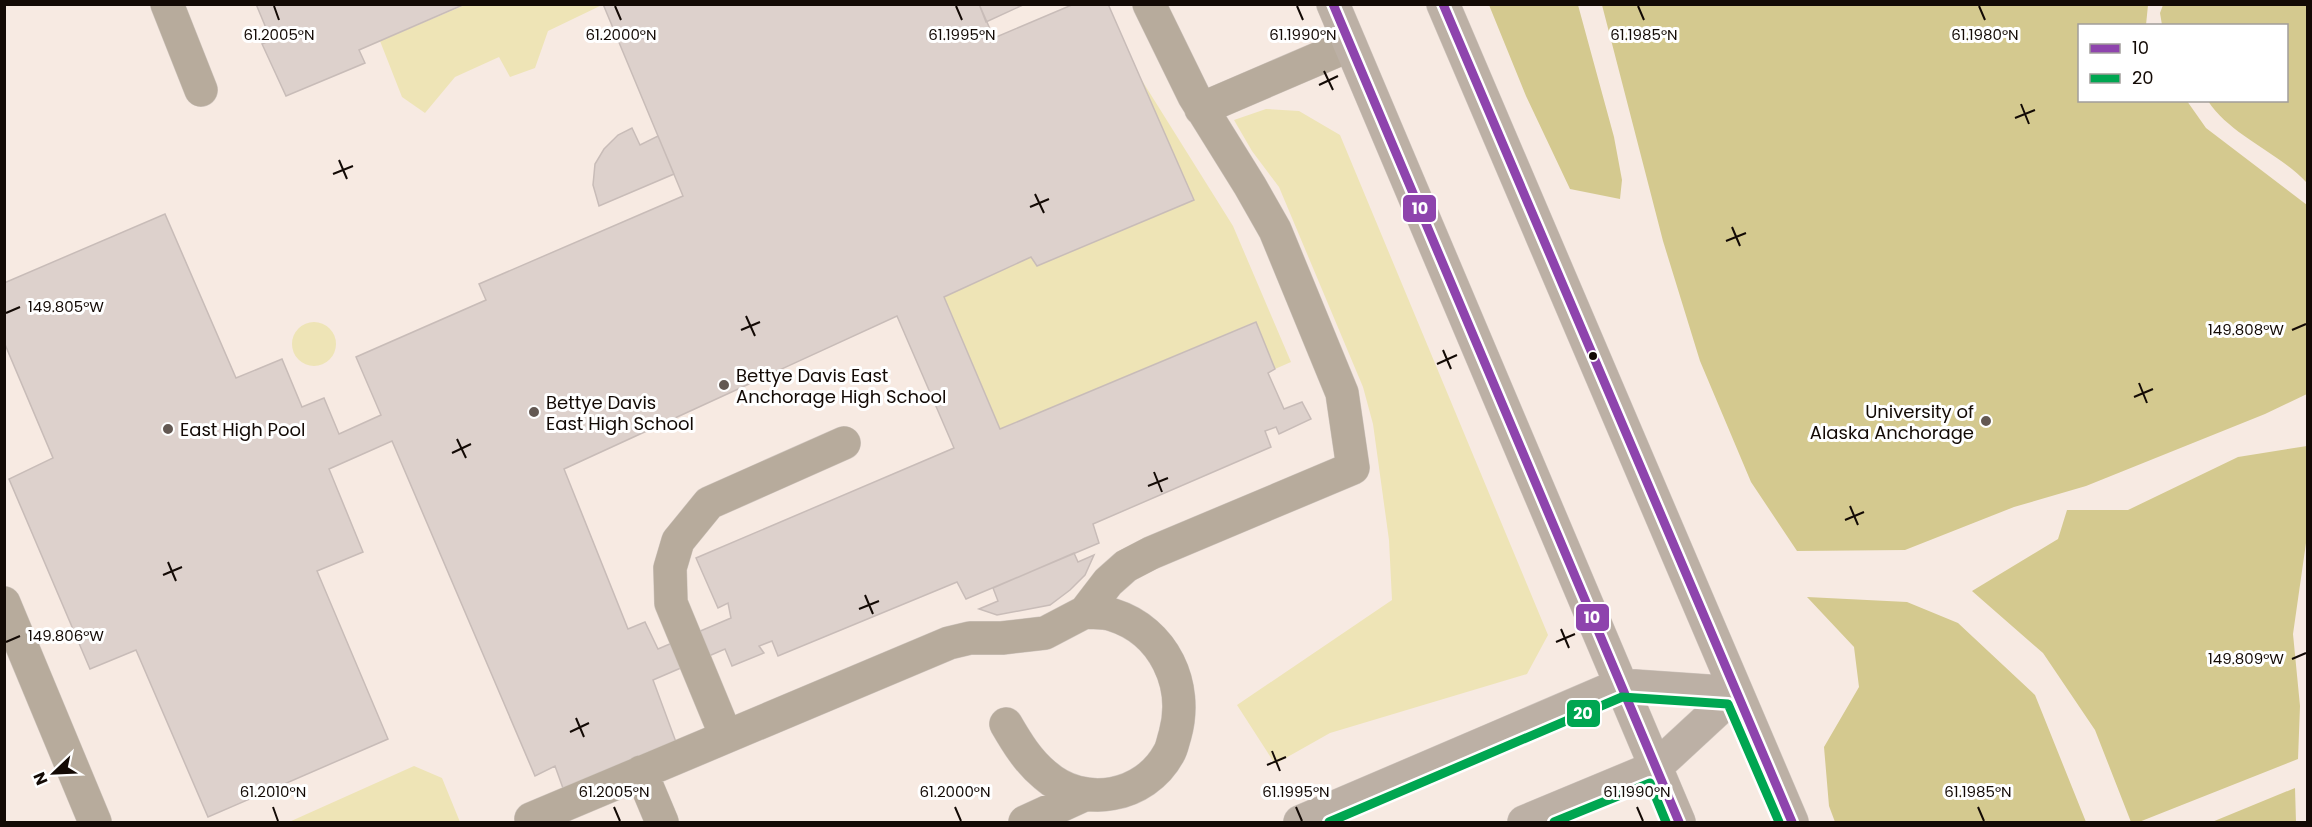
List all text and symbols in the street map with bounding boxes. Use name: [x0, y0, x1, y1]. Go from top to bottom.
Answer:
text: 61.2005°N: [243, 24, 315, 45]
text: 61.2000°N: [585, 24, 657, 45]
text: 61.1995°N: [928, 24, 996, 45]
text: 61.1990°N: [1269, 24, 1337, 45]
text: 61.1985°N: [1610, 24, 1678, 45]
text: 61.1980°N: [1951, 24, 2019, 45]
legend: [2078, 24, 2288, 102]
text: 10: [2132, 35, 2149, 60]
text: 20: [2132, 65, 2154, 90]
line badge: 10: [1402, 194, 1437, 223]
text: 10: [1412, 197, 1428, 220]
text: 149.805°W: [28, 296, 104, 317]
text: 149.808°W: [2208, 319, 2284, 340]
unlabelled marker: [1587, 350, 1599, 362]
place label: Bettye Davis East Anchorage High School: [736, 363, 947, 409]
marker: Bettye Davis East Anchorage High School: [717, 378, 731, 392]
place label: Bettye Davis East High School: [546, 390, 694, 436]
place label: University of Alaska Anchorage: [1810, 399, 1974, 445]
marker: Bettye Davis East High School: [527, 405, 541, 419]
marker: University of Alaska Anchorage: [1979, 414, 1993, 428]
place label: East High Pool: [180, 417, 305, 442]
marker: East High Pool: [161, 422, 175, 436]
line badge: 10: [1575, 603, 1610, 632]
text: 10: [1584, 606, 1600, 629]
text: 149.806°W: [28, 625, 104, 646]
text: 149.809°W: [2208, 648, 2284, 669]
line badge: 20: [1566, 699, 1601, 728]
text: 20: [1573, 702, 1593, 725]
north arrow: [24, 743, 84, 803]
text: N: [28, 769, 54, 789]
text: 61.2010°N: [240, 781, 306, 802]
text: 61.2005°N: [578, 781, 650, 802]
text: 61.2000°N: [919, 781, 991, 802]
text: 61.1995°N: [1262, 781, 1330, 802]
text: 61.1990°N: [1603, 781, 1671, 802]
text: 61.1985°N: [1944, 781, 2012, 802]

